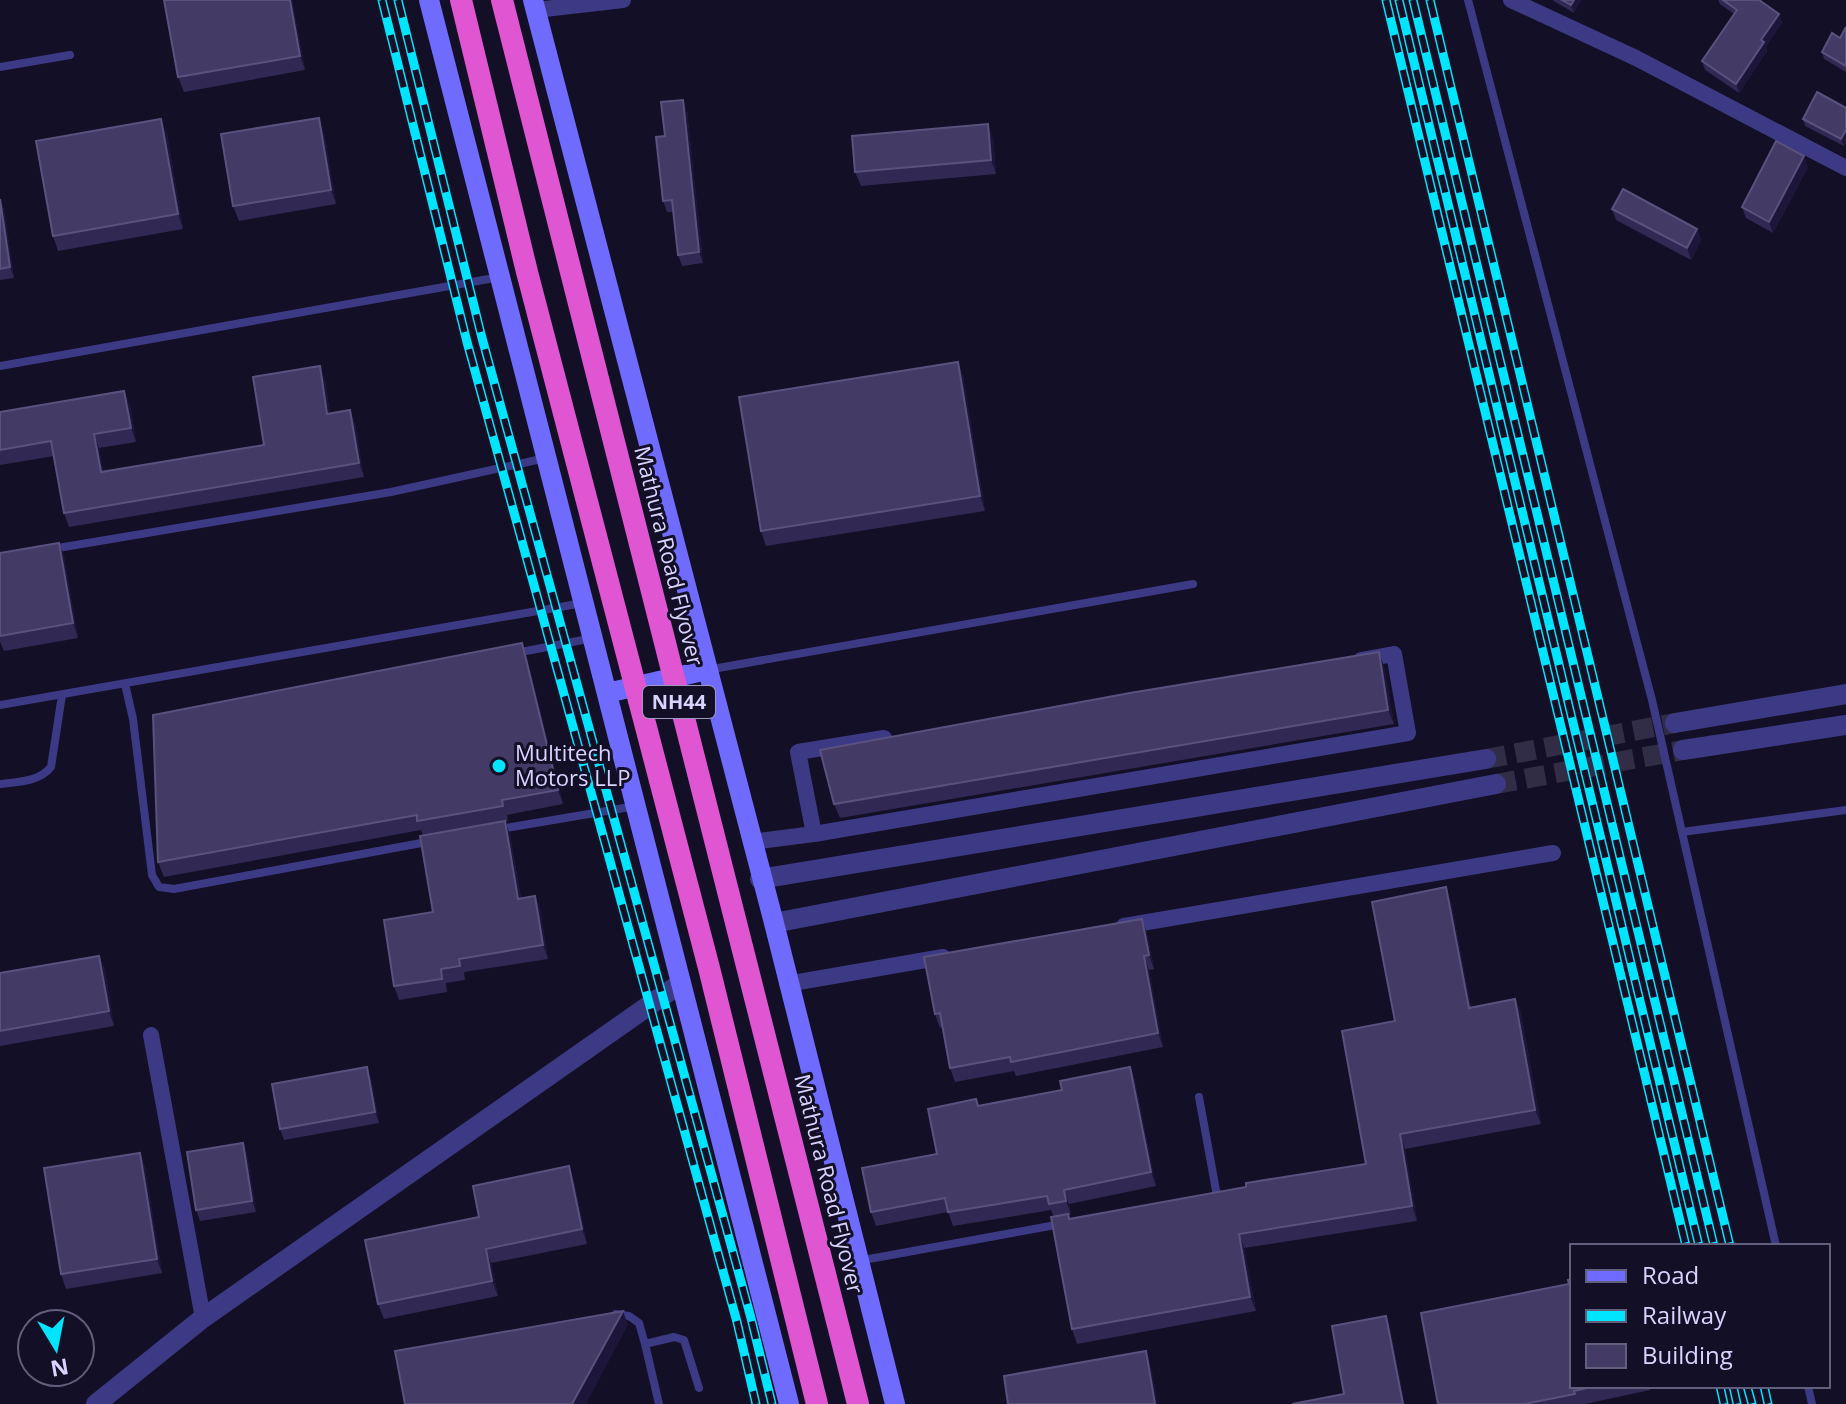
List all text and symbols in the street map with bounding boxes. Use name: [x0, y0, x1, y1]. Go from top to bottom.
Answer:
street label: Mathura Road Flyover: [628, 443, 712, 669]
road number: NH44: [643, 686, 715, 718]
place label: Multitech Motors LLP: [515, 737, 631, 792]
marker: Multitech Motors LLP: [490, 757, 508, 775]
street label: Mathura Road Flyover: [788, 1071, 872, 1297]
legend: [1570, 1244, 1830, 1388]
text: Road: [1642, 1258, 1699, 1291]
text: Railway: [1642, 1298, 1727, 1331]
north arrow: [16, 1308, 96, 1388]
text: Building: [1642, 1338, 1733, 1371]
text: N: [48, 1352, 71, 1385]

